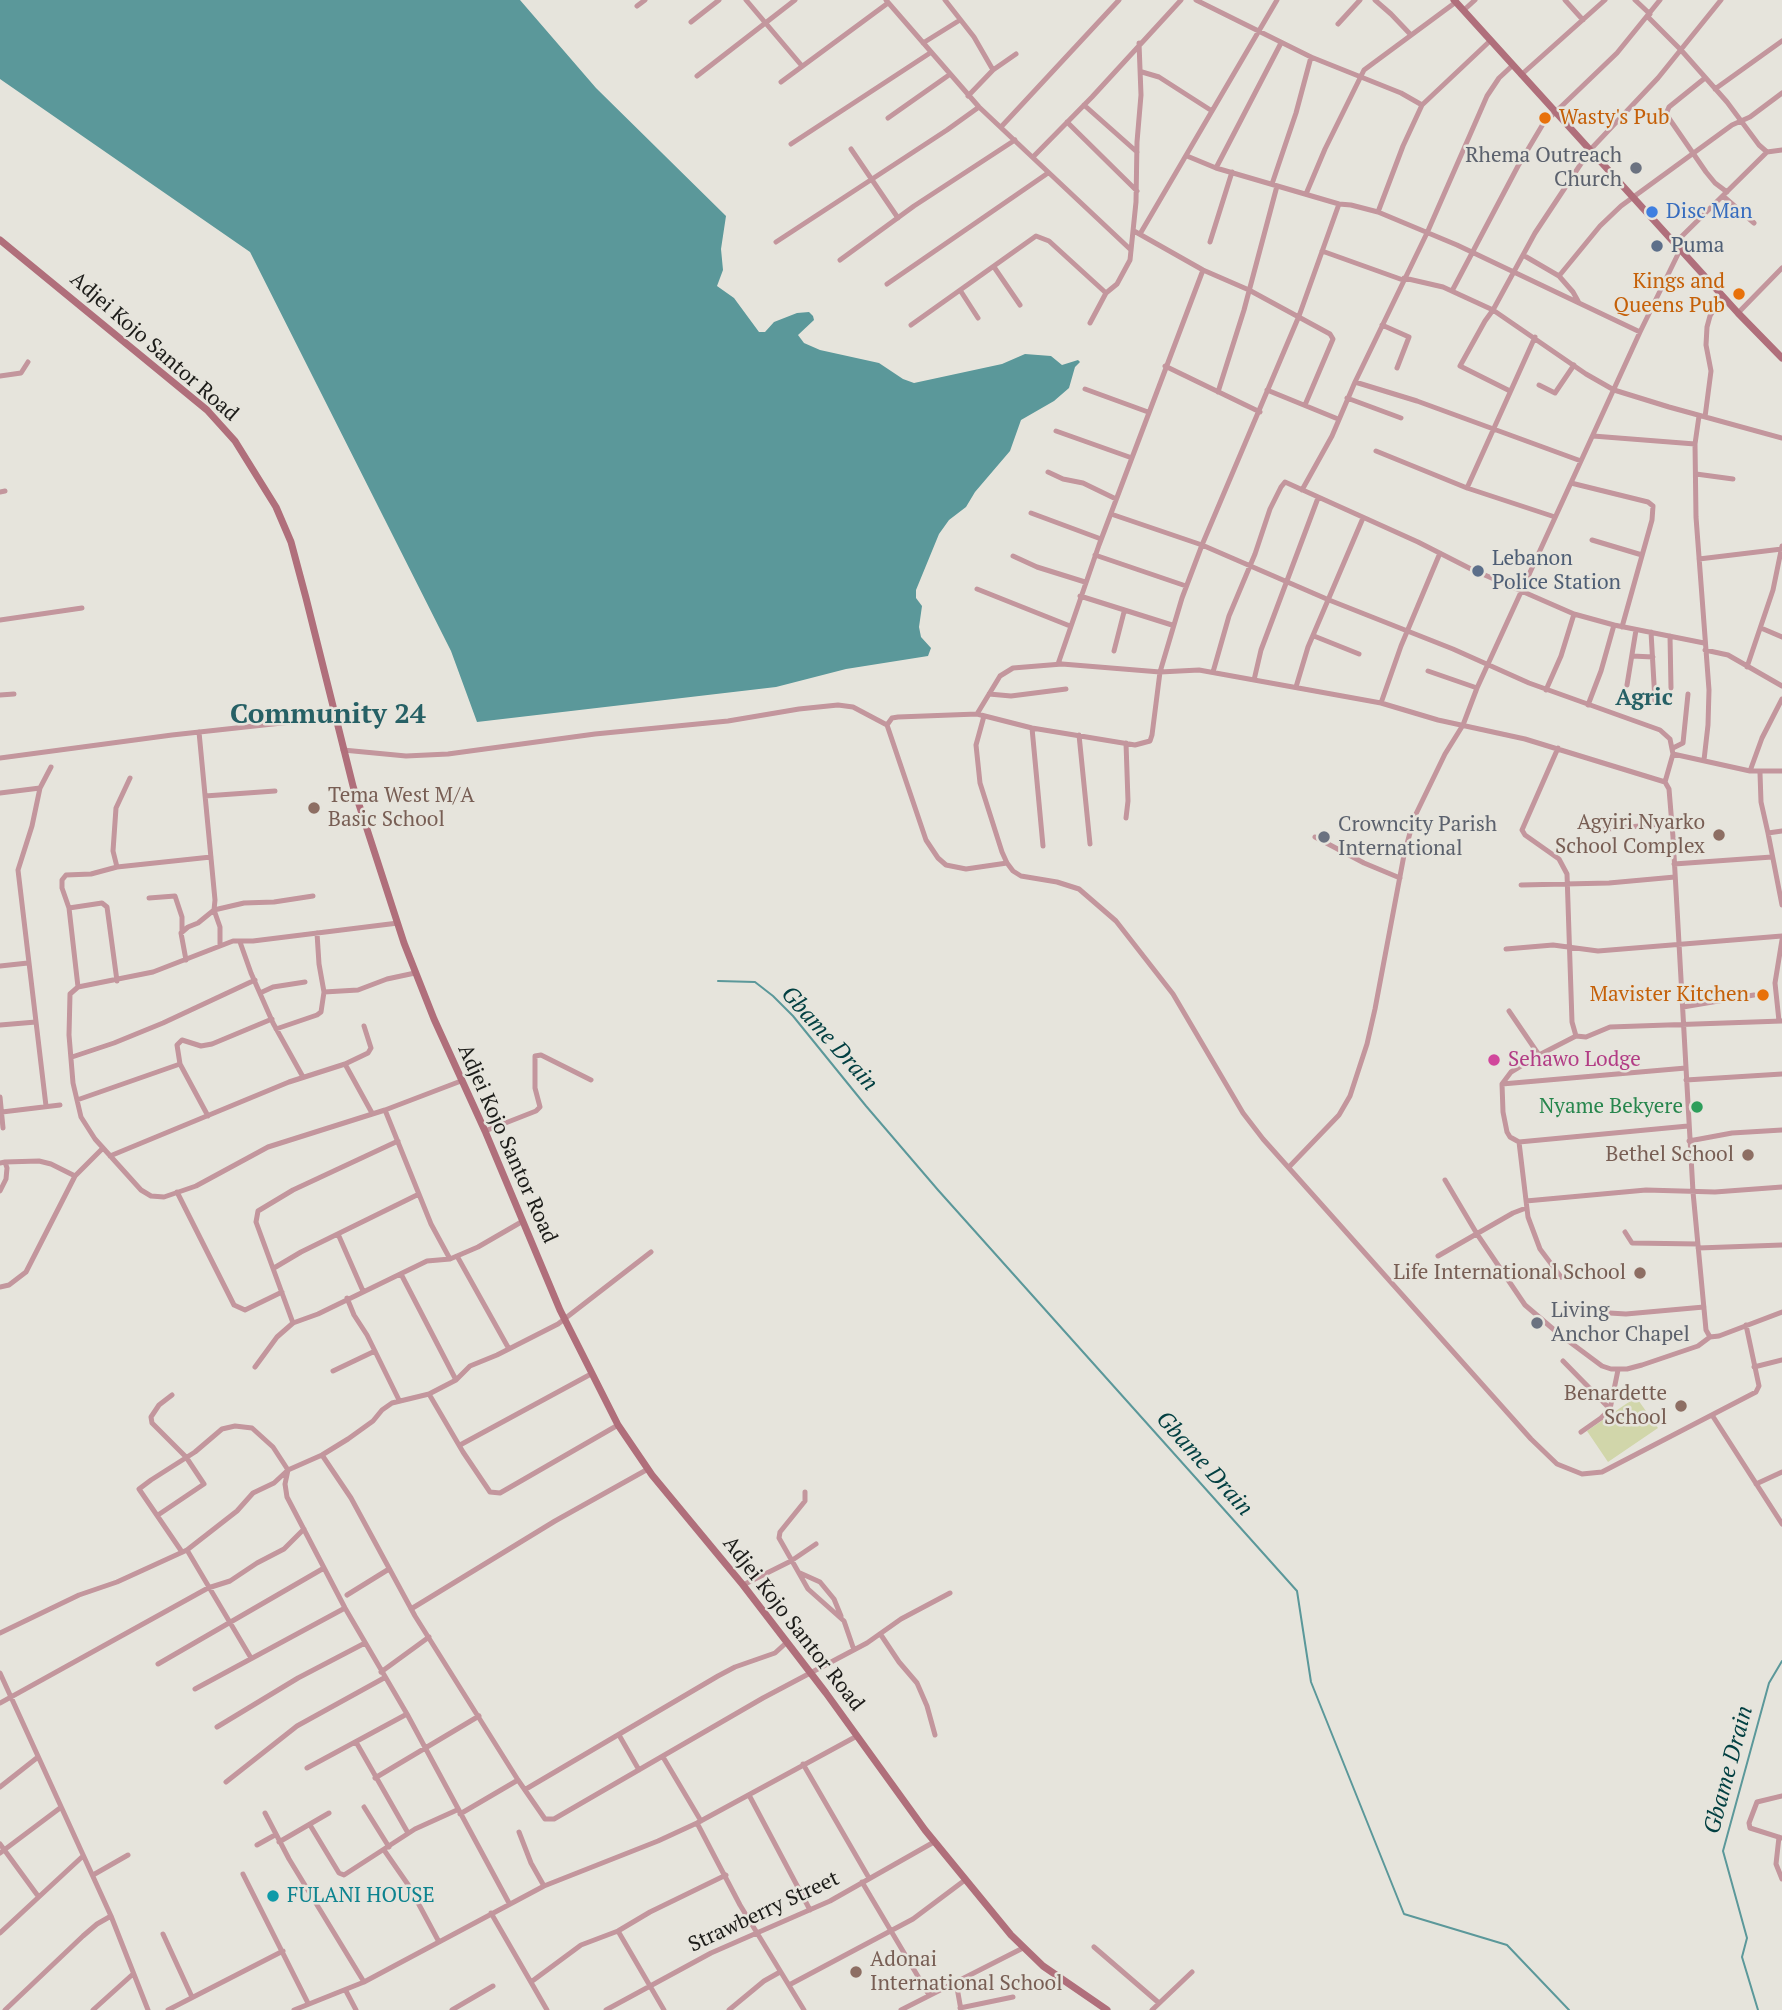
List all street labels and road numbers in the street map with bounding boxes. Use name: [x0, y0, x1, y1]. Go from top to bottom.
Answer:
street label: Adjei Kojo Santor Road: [65, 267, 243, 427]
street label: Adjei Kojo Santor Road: [452, 1041, 562, 1247]
street label: Adjei Kojo Santor Road: [717, 1532, 869, 1716]
street label: Strawberry Street: [685, 1866, 843, 1958]

